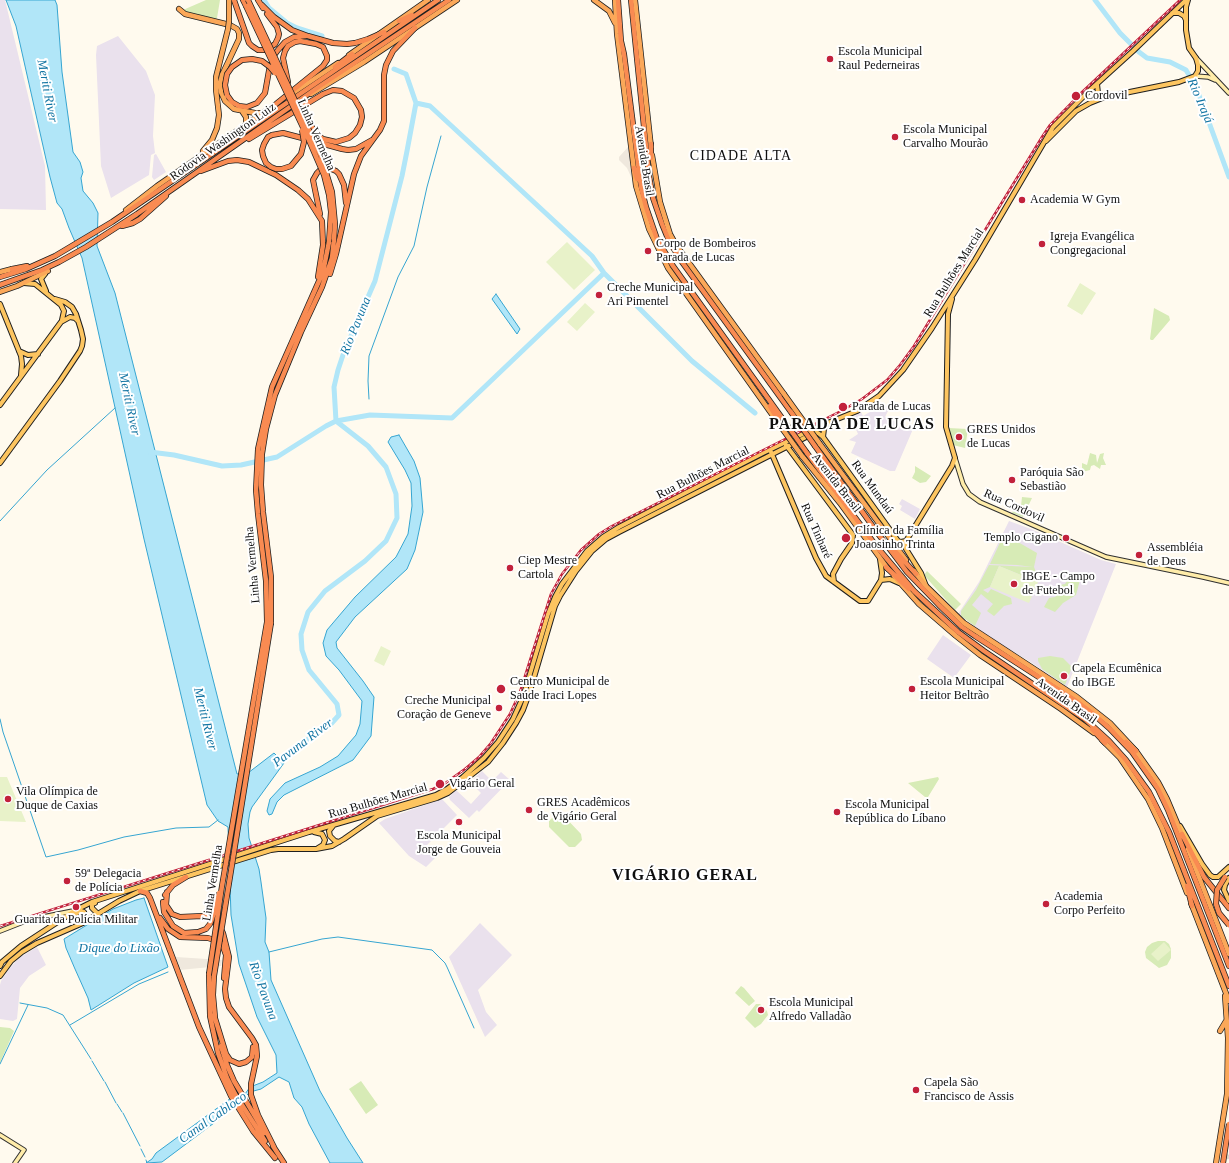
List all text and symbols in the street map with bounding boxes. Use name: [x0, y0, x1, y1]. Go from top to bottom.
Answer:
place label: Escola Municipal Raul Pederneiras: [838, 45, 922, 73]
marker: Escola Municipal Raul Pederneiras: [825, 54, 835, 64]
water label: Meriti River: [33, 58, 61, 124]
water label: Rio Irajá: [1184, 76, 1216, 126]
place label: Cordovil: [1085, 89, 1128, 103]
marker: Cordovil: [1070, 90, 1082, 102]
street label: Linha Vermelha: [294, 97, 338, 173]
street label: Rodovia Washington Luiz: [167, 100, 279, 184]
place label: Escola Municipal Carvalho Mourão: [903, 123, 988, 151]
street label: Avenida Brasil: [631, 125, 657, 197]
marker: Escola Municipal Carvalho Mourão: [890, 132, 900, 142]
district label: CIDADE ALTA: [690, 148, 792, 164]
place label: Academia W Gym: [1030, 193, 1120, 207]
marker: Academia W Gym: [1017, 195, 1027, 205]
street label: Rua Bulhões Marcial: [921, 226, 987, 320]
place label: Igreja Evangélica Congregacional: [1050, 230, 1134, 258]
place label: Corpo de Bombeiros Parada de Lucas: [656, 237, 756, 265]
marker: Igreja Evangélica Congregacional: [1037, 239, 1047, 249]
marker: Corpo de Bombeiros Parada de Lucas: [643, 246, 653, 256]
place label: Creche Municipal Ari Pimentel: [607, 281, 693, 309]
marker: Creche Municipal Ari Pimentel: [594, 290, 604, 300]
water label: Rio Pavuna: [337, 295, 375, 357]
water label: Meriti River: [115, 371, 143, 437]
place label: Parada de Lucas: [852, 400, 931, 414]
marker: Parada de Lucas: [837, 401, 849, 413]
district label: PARADA DE LUCAS: [769, 415, 935, 435]
place label: GRES Unidos de Lucas: [967, 423, 1035, 451]
marker: GRES Unidos de Lucas: [954, 432, 964, 442]
street label: Rua Bulhões Marcial: [654, 443, 752, 503]
street label: Avenida Brasil: [808, 450, 864, 516]
street label: Rua Mundaú: [848, 458, 896, 516]
place label: Paróquia São Sebastião: [1020, 466, 1084, 494]
marker: Paróquia São Sebastião: [1007, 475, 1017, 485]
street label: Rua Cordovil: [981, 486, 1047, 526]
street label: Rua Tinharé: [797, 501, 835, 561]
place label: Clínica da Família Joaosinho Trinta: [855, 524, 944, 552]
street label: Linha Vermelha: [242, 526, 264, 604]
place label: Templo Cigano: [984, 531, 1058, 545]
marker: Clínica da Família Joaosinho Trinta: [840, 532, 852, 544]
marker: Templo Cigano: [1061, 533, 1071, 543]
place label: Assembléia de Deus: [1147, 541, 1203, 569]
marker: Assembléia de Deus: [1134, 550, 1144, 560]
place label: Ciep Mestre Cartola: [518, 554, 577, 582]
marker: Ciep Mestre Cartola: [505, 563, 515, 573]
place label: IBGE - Campo de Futebol: [1022, 570, 1095, 598]
marker: IBGE - Campo de Futebol: [1009, 579, 1019, 589]
place label: Capela Ecumênica do IBGE: [1072, 662, 1162, 690]
marker: Capela Ecumênica do IBGE: [1059, 671, 1069, 681]
place label: Centro Municipal de Saúde Iraci Lopes: [510, 675, 609, 703]
place label: Escola Municipal Heitor Beltrão: [920, 675, 1004, 703]
street label: Avenida Brasil: [1033, 675, 1099, 727]
marker: Centro Municipal de Saúde Iraci Lopes: [495, 683, 507, 695]
marker: Escola Municipal Heitor Beltrão: [907, 684, 917, 694]
water label: Meriti River: [190, 686, 220, 752]
place label: Creche Municipal Coração de Geneve: [397, 694, 491, 722]
marker: Creche Municipal Coração de Geneve: [494, 703, 504, 713]
water label: Pavuna River: [270, 715, 336, 771]
place label: Vigário Geral: [449, 777, 515, 791]
marker: Vigário Geral: [434, 778, 446, 790]
street label: Rua Bulhões Marcial: [327, 780, 429, 822]
place label: Vila Olímpica de Duque de Caxias: [16, 785, 98, 813]
marker: Vila Olímpica de Duque de Caxias: [3, 794, 13, 804]
place label: GRES Acadêmicos de Vigário Geral: [537, 796, 630, 824]
place label: Escola Municipal República do Líbano: [845, 798, 946, 826]
marker: GRES Acadêmicos de Vigário Geral: [524, 805, 534, 815]
marker: Escola Municipal República do Líbano: [832, 807, 842, 817]
marker: Escola Municipal Jorge de Gouveia: [454, 817, 464, 827]
place label: Escola Municipal Jorge de Gouveia: [417, 829, 501, 857]
street label: Linha Vermelha: [200, 844, 226, 922]
district label: VIGÁRIO GERAL: [612, 866, 758, 886]
place label: 59ª Delegacia de Polícia: [75, 867, 141, 895]
marker: 59ª Delegacia de Polícia: [62, 876, 72, 886]
place label: Academia Corpo Perfeito: [1054, 890, 1125, 918]
marker: Academia Corpo Perfeito: [1041, 899, 1051, 909]
marker: Guarita da Polícia Militar: [71, 902, 81, 912]
place label: Guarita da Polícia Militar: [15, 913, 137, 927]
water label: Dique do Lixão: [79, 941, 159, 957]
water label: Rio Pavuna: [245, 960, 281, 1022]
place label: Escola Municipal Alfredo Valladão: [769, 996, 853, 1024]
marker: Escola Municipal Alfredo Valladão: [756, 1005, 766, 1015]
place label: Capela São Francisco de Assis: [924, 1076, 1014, 1104]
marker: Capela São Francisco de Assis: [911, 1085, 921, 1095]
water label: Canal Cabloco: [176, 1089, 250, 1147]

